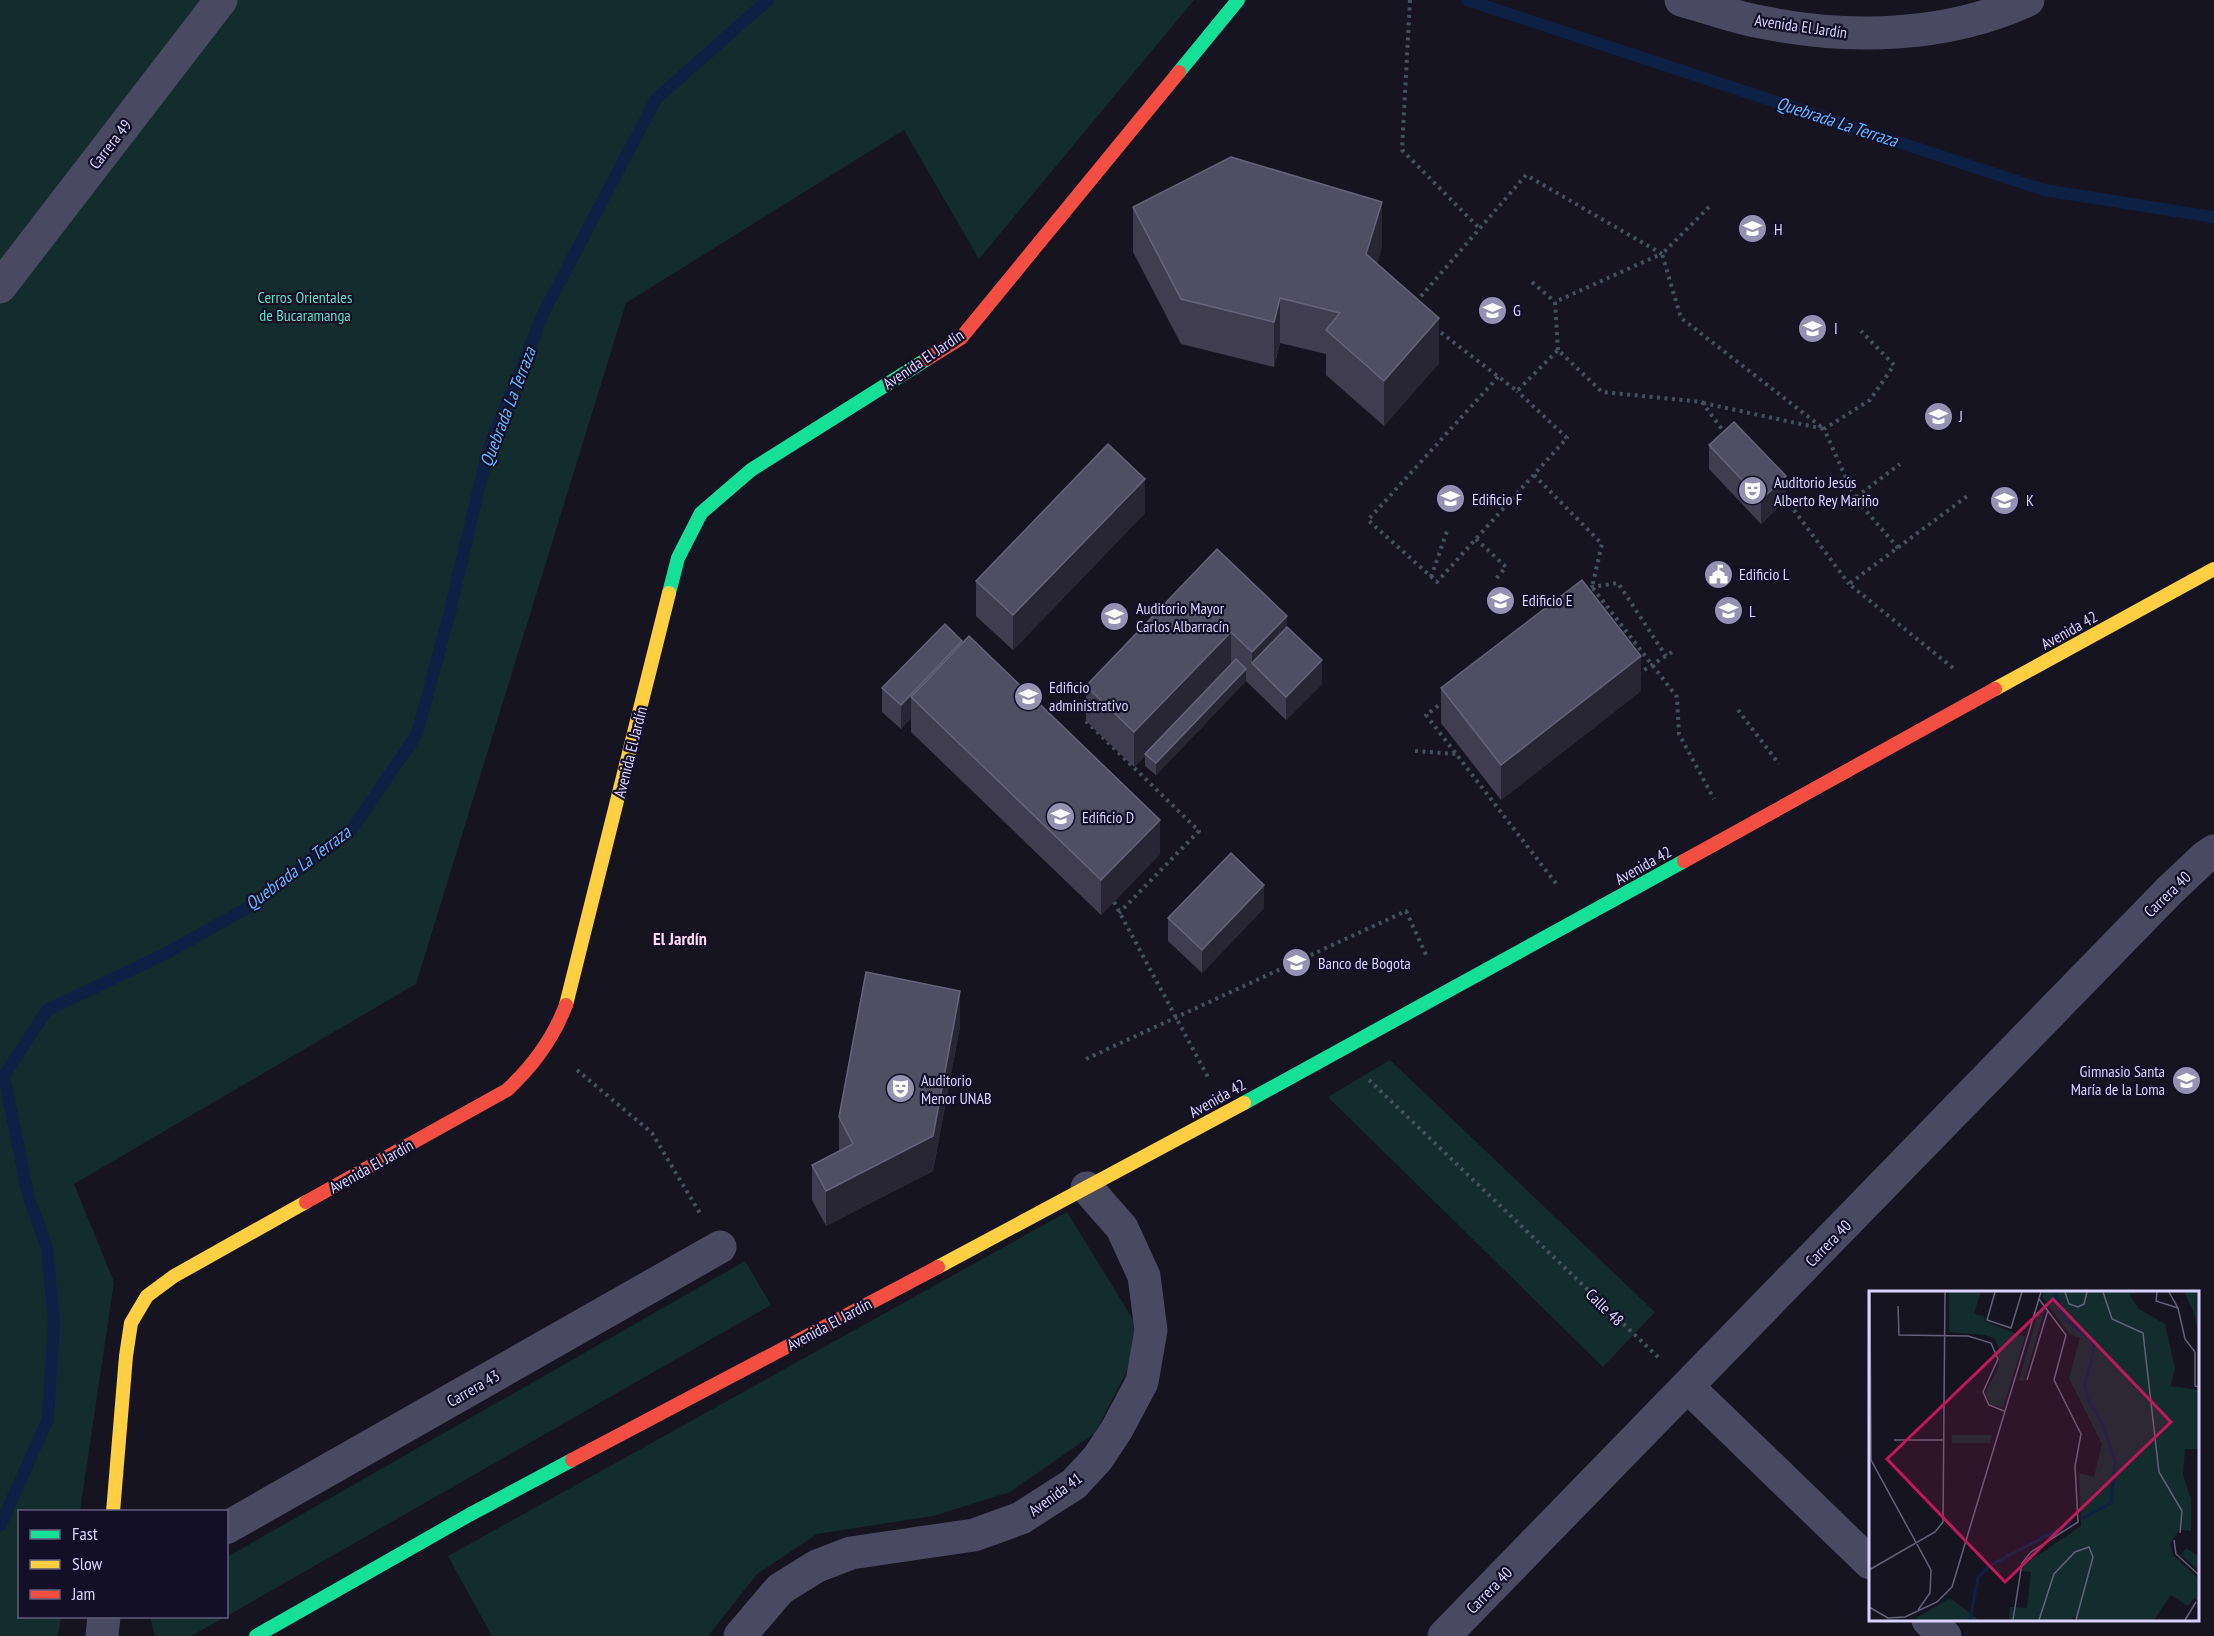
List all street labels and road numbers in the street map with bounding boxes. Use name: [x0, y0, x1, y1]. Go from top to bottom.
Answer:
street label: Avenida El Jardín: [1753, 10, 1849, 42]
street label: Carrera 49: [84, 115, 136, 173]
street label: Avenida El Jardín: [879, 325, 967, 393]
street label: Avenida 42: [2037, 606, 2101, 654]
street label: Avenida El Jardín: [609, 704, 651, 800]
street label: Avenida 42: [1611, 841, 1675, 889]
street label: Carrera 40: [2139, 867, 2195, 921]
street label: Avenida 42: [1185, 1074, 1249, 1122]
street label: Avenida El Jardín: [325, 1135, 417, 1197]
street label: Carrera 40: [1801, 1215, 1855, 1271]
street label: Calle 48: [1582, 1284, 1628, 1330]
street label: Avenida El Jardín: [783, 1293, 875, 1355]
street label: Carrera 43: [443, 1365, 503, 1411]
street label: Avenida 41: [1024, 1468, 1086, 1520]
street label: Carrera 40: [1462, 1562, 1516, 1618]

